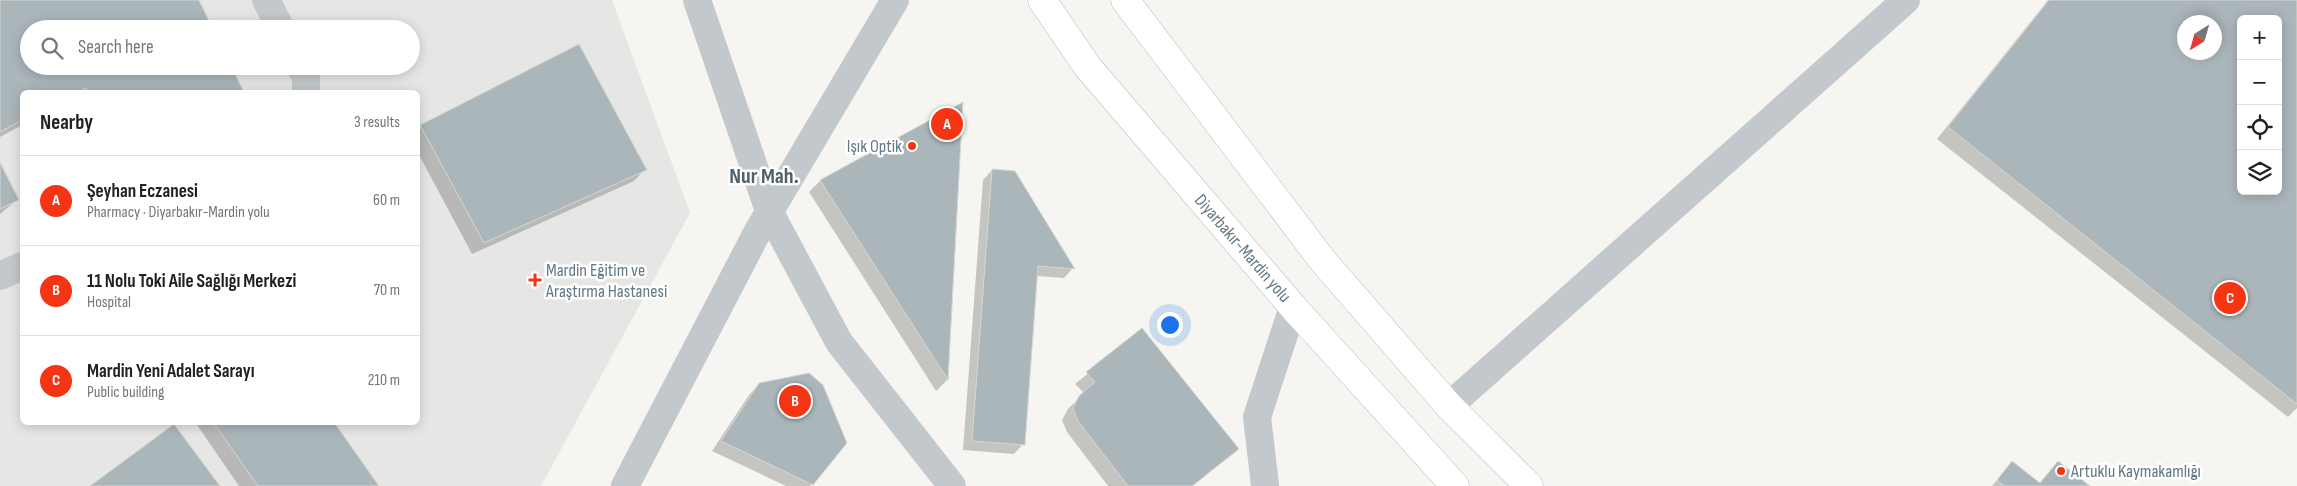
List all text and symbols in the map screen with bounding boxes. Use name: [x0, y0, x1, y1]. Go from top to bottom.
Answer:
north arrow: [2177, 15, 2222, 60]
map controls: [2237, 15, 2282, 195]
button: +: [2237, 15, 2282, 60]
search box: [20, 20, 420, 75]
icon: search: [38, 34, 66, 62]
text: Search here: [78, 36, 154, 59]
button: −: [2237, 60, 2282, 105]
pin: A: [931, 105, 963, 143]
button: locate: [2237, 105, 2282, 150]
text: Nearby: [40, 110, 93, 135]
text: 3 results: [354, 113, 400, 132]
place label: Işık Optik: [847, 136, 902, 157]
marker: Işık Optik: [906, 140, 918, 152]
button: layers: [2237, 150, 2282, 195]
district label: Nur Mah.: [729, 163, 799, 190]
text: Şeyhan Eczanesi: [87, 180, 198, 203]
street label: Diyarbakır-Mardin yolu: [1190, 190, 1295, 307]
text: A: [52, 191, 60, 210]
text: 60 m: [373, 191, 400, 210]
text: Pharmacy · Diyarbakır-Mardin yolu: [87, 203, 270, 222]
place label: Mardin Eğitim ve Araştırma Hastanesi: [545, 260, 667, 302]
text: 11 Nolu Toki Aile Sağlığı Merkezi: [87, 270, 296, 293]
marker: Mardin Eğitim ve Araştırma Hastanesi: [528, 273, 542, 287]
pin: C: [2214, 279, 2246, 317]
text: B: [52, 281, 60, 300]
text: 70 m: [374, 281, 400, 300]
text: Hospital: [87, 293, 131, 312]
your location: [1157, 312, 1183, 338]
text: Mardin Yeni Adalet Sarayı: [87, 360, 255, 383]
text: C: [52, 371, 60, 390]
text: 210 m: [368, 371, 400, 390]
pin: B: [779, 382, 811, 420]
text: Public building: [87, 383, 164, 402]
place label: Artuklu Kaymakamlığı: [2070, 461, 2201, 482]
marker: Artuklu Kaymakamlığı: [2055, 465, 2067, 477]

